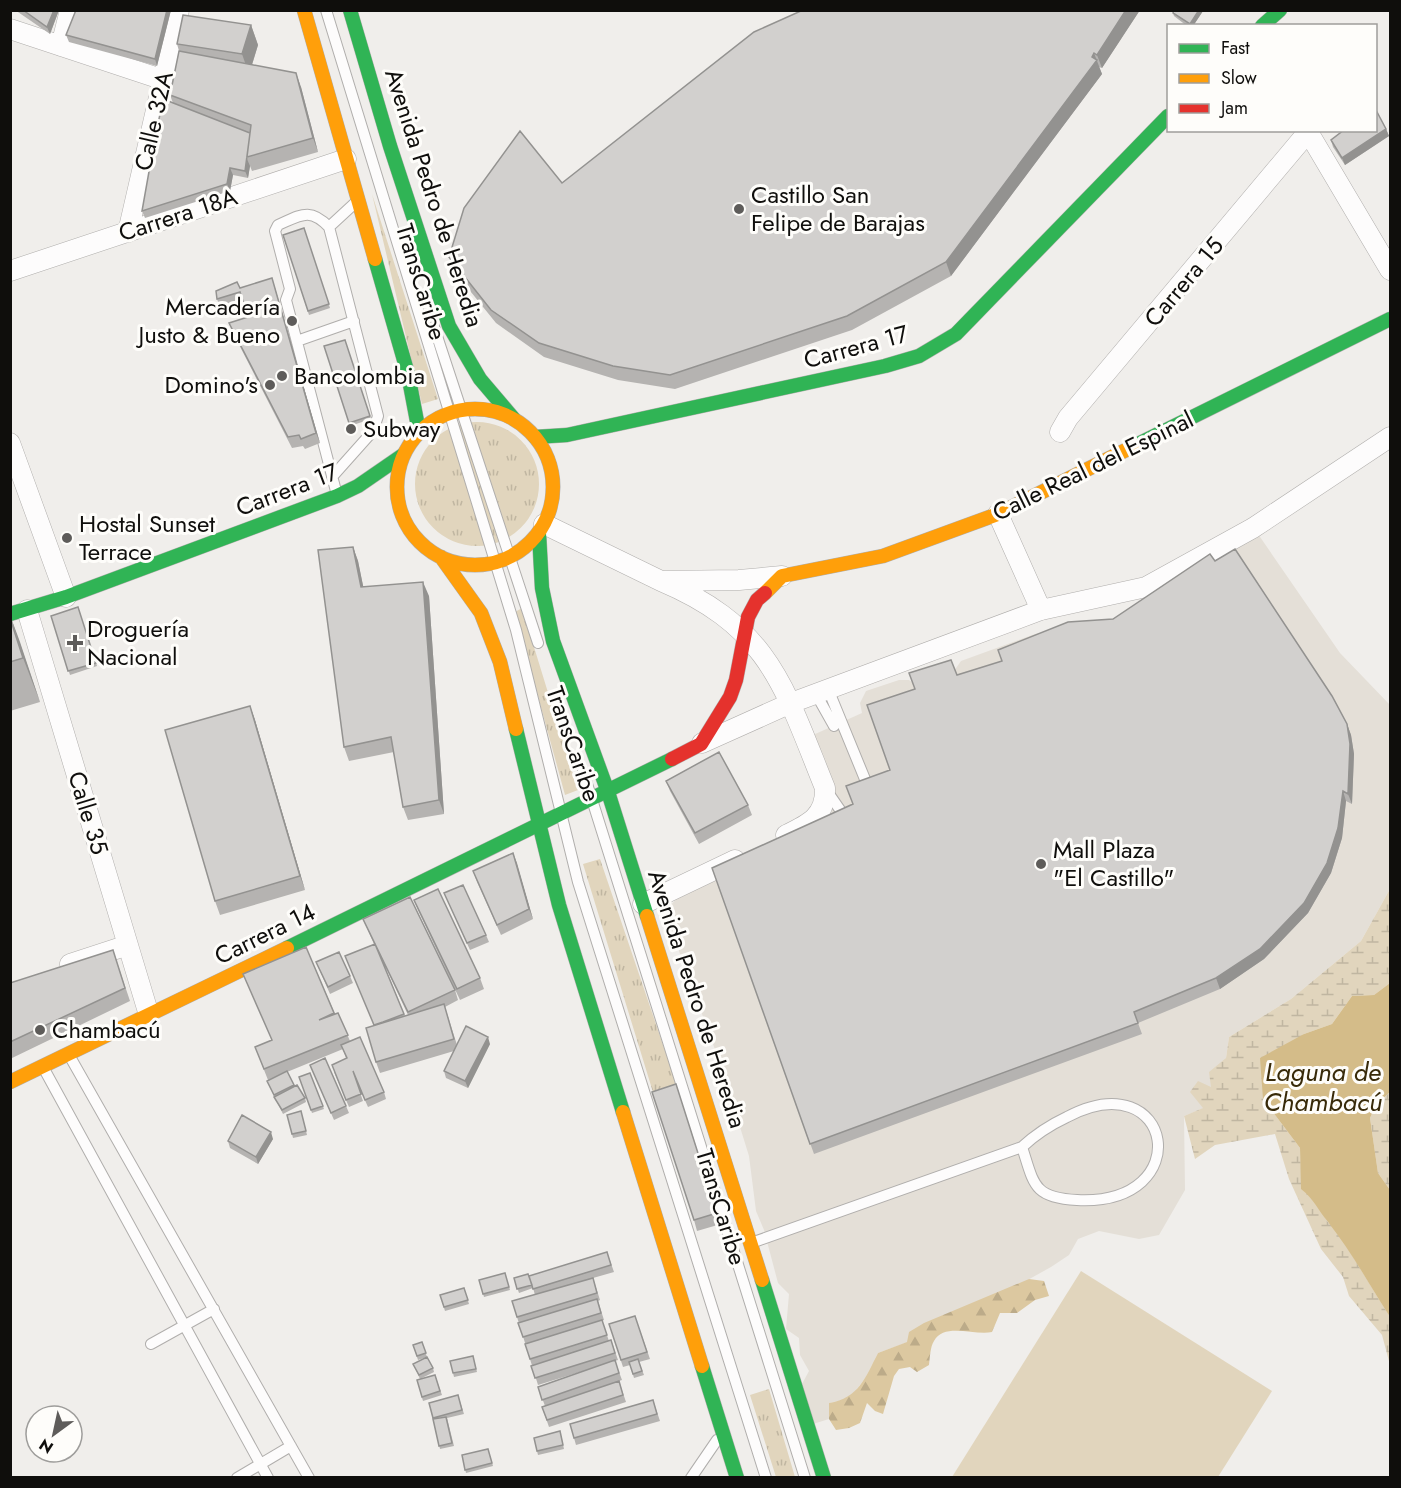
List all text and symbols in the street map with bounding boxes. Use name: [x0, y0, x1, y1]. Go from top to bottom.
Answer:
legend: [1167, 24, 1377, 132]
text: Fast: [1221, 35, 1250, 61]
street label: Avenida Pedro de Heredia: [376, 64, 493, 331]
text: Slow: [1221, 65, 1258, 91]
street label: Calle 32A: [125, 68, 182, 174]
text: Jam: [1219, 95, 1248, 121]
place label: Castillo San Felipe de Barajas: [751, 177, 925, 240]
street label: Carrera 18A: [114, 179, 242, 250]
marker: Castillo San Felipe de Barajas: [732, 202, 746, 216]
street label: TransCaribe: [387, 219, 456, 344]
street label: Carrera 15: [1136, 229, 1232, 334]
place label: Mercadería Justo & Bueno: [135, 289, 280, 352]
marker: Mercadería Justo & Bueno: [285, 314, 299, 328]
street label: Carrera 17: [800, 316, 912, 377]
place label: Bancolombia: [294, 358, 425, 393]
place label: Domino's: [165, 367, 258, 402]
marker: Bancolombia: [275, 369, 289, 383]
marker: Domino's: [263, 378, 277, 392]
street label: Calle Real del Espinal: [986, 402, 1199, 529]
place label: Subway: [363, 411, 441, 446]
marker: Subway: [344, 422, 358, 436]
street label: Carrera 17: [231, 454, 343, 525]
place label: Hostal Sunset Terrace: [79, 506, 215, 569]
marker: Hostal Sunset Terrace: [60, 531, 74, 545]
place label: Droguería Nacional: [87, 611, 189, 674]
marker: Droguería Nacional: [68, 636, 82, 650]
street label: TransCaribe: [537, 682, 610, 806]
street label: Calle 35: [59, 767, 118, 859]
place label: Mall Plaza "El Castillo": [1053, 832, 1174, 895]
marker: Mall Plaza "El Castillo": [1034, 857, 1048, 871]
street label: Avenida Pedro de Heredia: [639, 865, 756, 1132]
street label: Carrera 14: [208, 894, 321, 973]
place label: Chambacú: [52, 1012, 161, 1047]
marker: Chambacú: [33, 1023, 47, 1037]
water label: Laguna de Chambacú: [1264, 1053, 1382, 1121]
street label: TransCaribe: [687, 1144, 756, 1269]
north arrow: [24, 1404, 84, 1464]
text: N: [35, 1433, 58, 1459]

